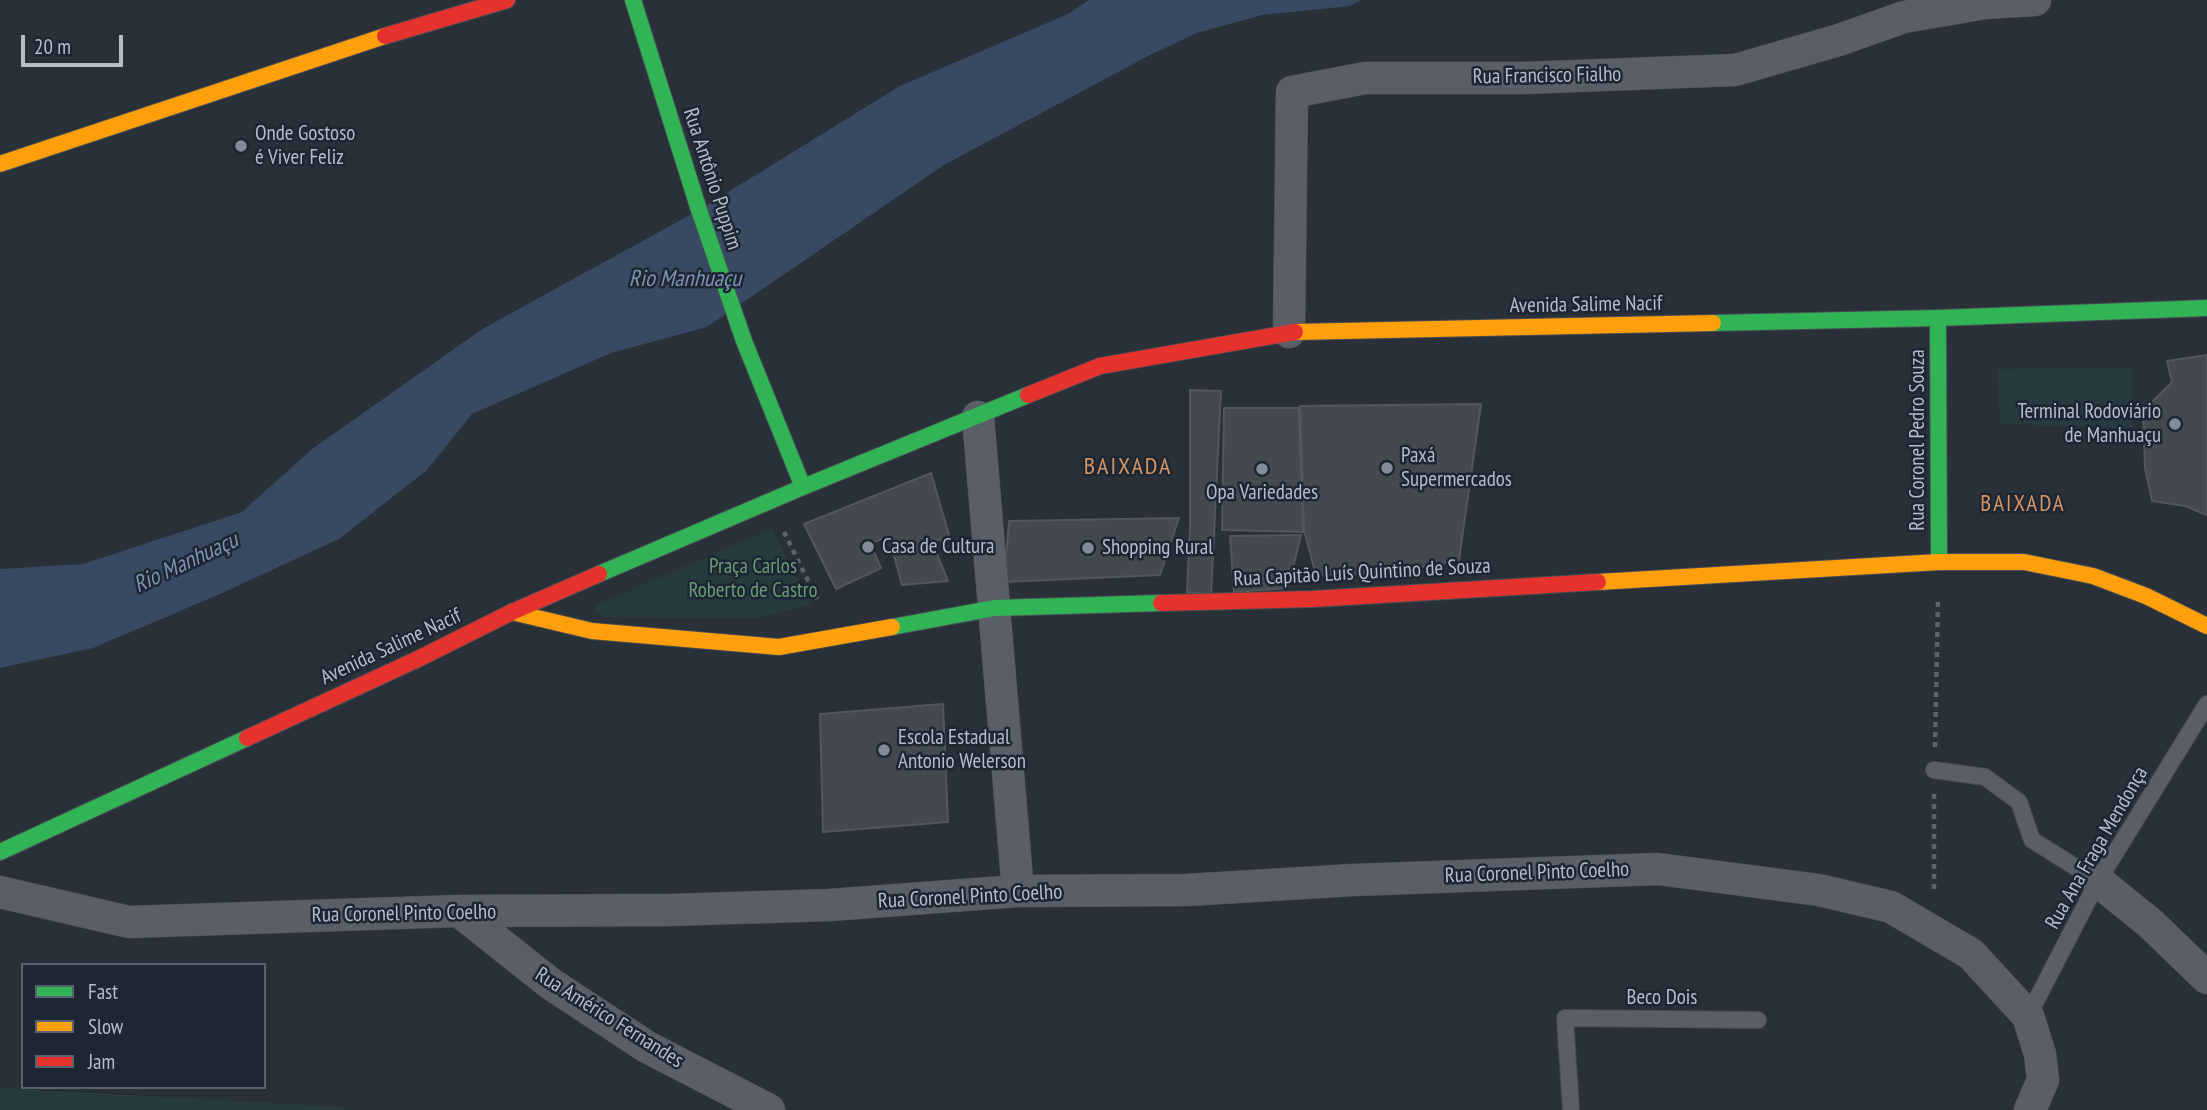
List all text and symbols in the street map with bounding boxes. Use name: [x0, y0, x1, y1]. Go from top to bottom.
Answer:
scale bar: [24, 21, 126, 65]
text: 20 m: [34, 33, 71, 60]
street label: Rua Francisco Fialho: [1472, 62, 1622, 90]
street label: Rua Antônio Puppim: [677, 105, 747, 253]
place label: Onde Gostoso é Viver Feliz: [255, 121, 355, 171]
marker: Onde Gostoso é Viver Feliz: [233, 138, 249, 154]
water label: Rio Manhuaçu: [629, 265, 741, 293]
street label: Avenida Salime Nacif: [1509, 291, 1663, 319]
street label: Rua Coronel Pedro Souza: [1905, 349, 1931, 531]
place label: Terminal Rodoviário de Manhuaçu: [2017, 399, 2161, 449]
marker: Terminal Rodoviário de Manhuaçu: [2167, 416, 2183, 432]
place label: Paxá Supermercados: [1401, 443, 1512, 493]
district label: BAIXADA: [1085, 453, 1171, 481]
marker: Paxá Supermercados: [1379, 460, 1395, 476]
marker: Opa Variedades: [1254, 461, 1270, 477]
place label: Opa Variedades: [1206, 480, 1318, 506]
district label: BAIXADA: [1981, 490, 2065, 518]
water label: Rio Manhuaçu: [129, 527, 243, 599]
place label: Casa de Cultura: [882, 534, 994, 560]
place label: Shopping Rural: [1102, 535, 1213, 561]
marker: Casa de Cultura: [860, 539, 876, 555]
marker: Shopping Rural: [1080, 540, 1096, 556]
park label: Praça Carlos Roberto de Castro: [688, 554, 818, 604]
street label: Rua Capitão Luís Quintino de Souza: [1233, 554, 1491, 592]
street label: Avenida Salime Nacif: [317, 603, 465, 691]
place label: Escola Estadual Antonio Welerson: [898, 725, 1026, 775]
marker: Escola Estadual Antonio Welerson: [876, 742, 892, 758]
street label: Rua Ana Fraga Mendonça: [2040, 762, 2154, 934]
street label: Rua Coronel Pinto Coelho: [1444, 857, 1630, 889]
street label: Rua Coronel Pinto Coelho: [877, 880, 1063, 914]
street label: Rua Coronel Pinto Coelho: [312, 900, 496, 928]
street label: Rua Américo Fernandes: [530, 962, 688, 1074]
legend: [21, 963, 266, 1089]
text: Fast: [88, 978, 118, 1005]
street label: Beco Dois: [1627, 985, 1697, 1011]
text: Slow: [88, 1013, 123, 1040]
text: Jam: [88, 1048, 115, 1075]

